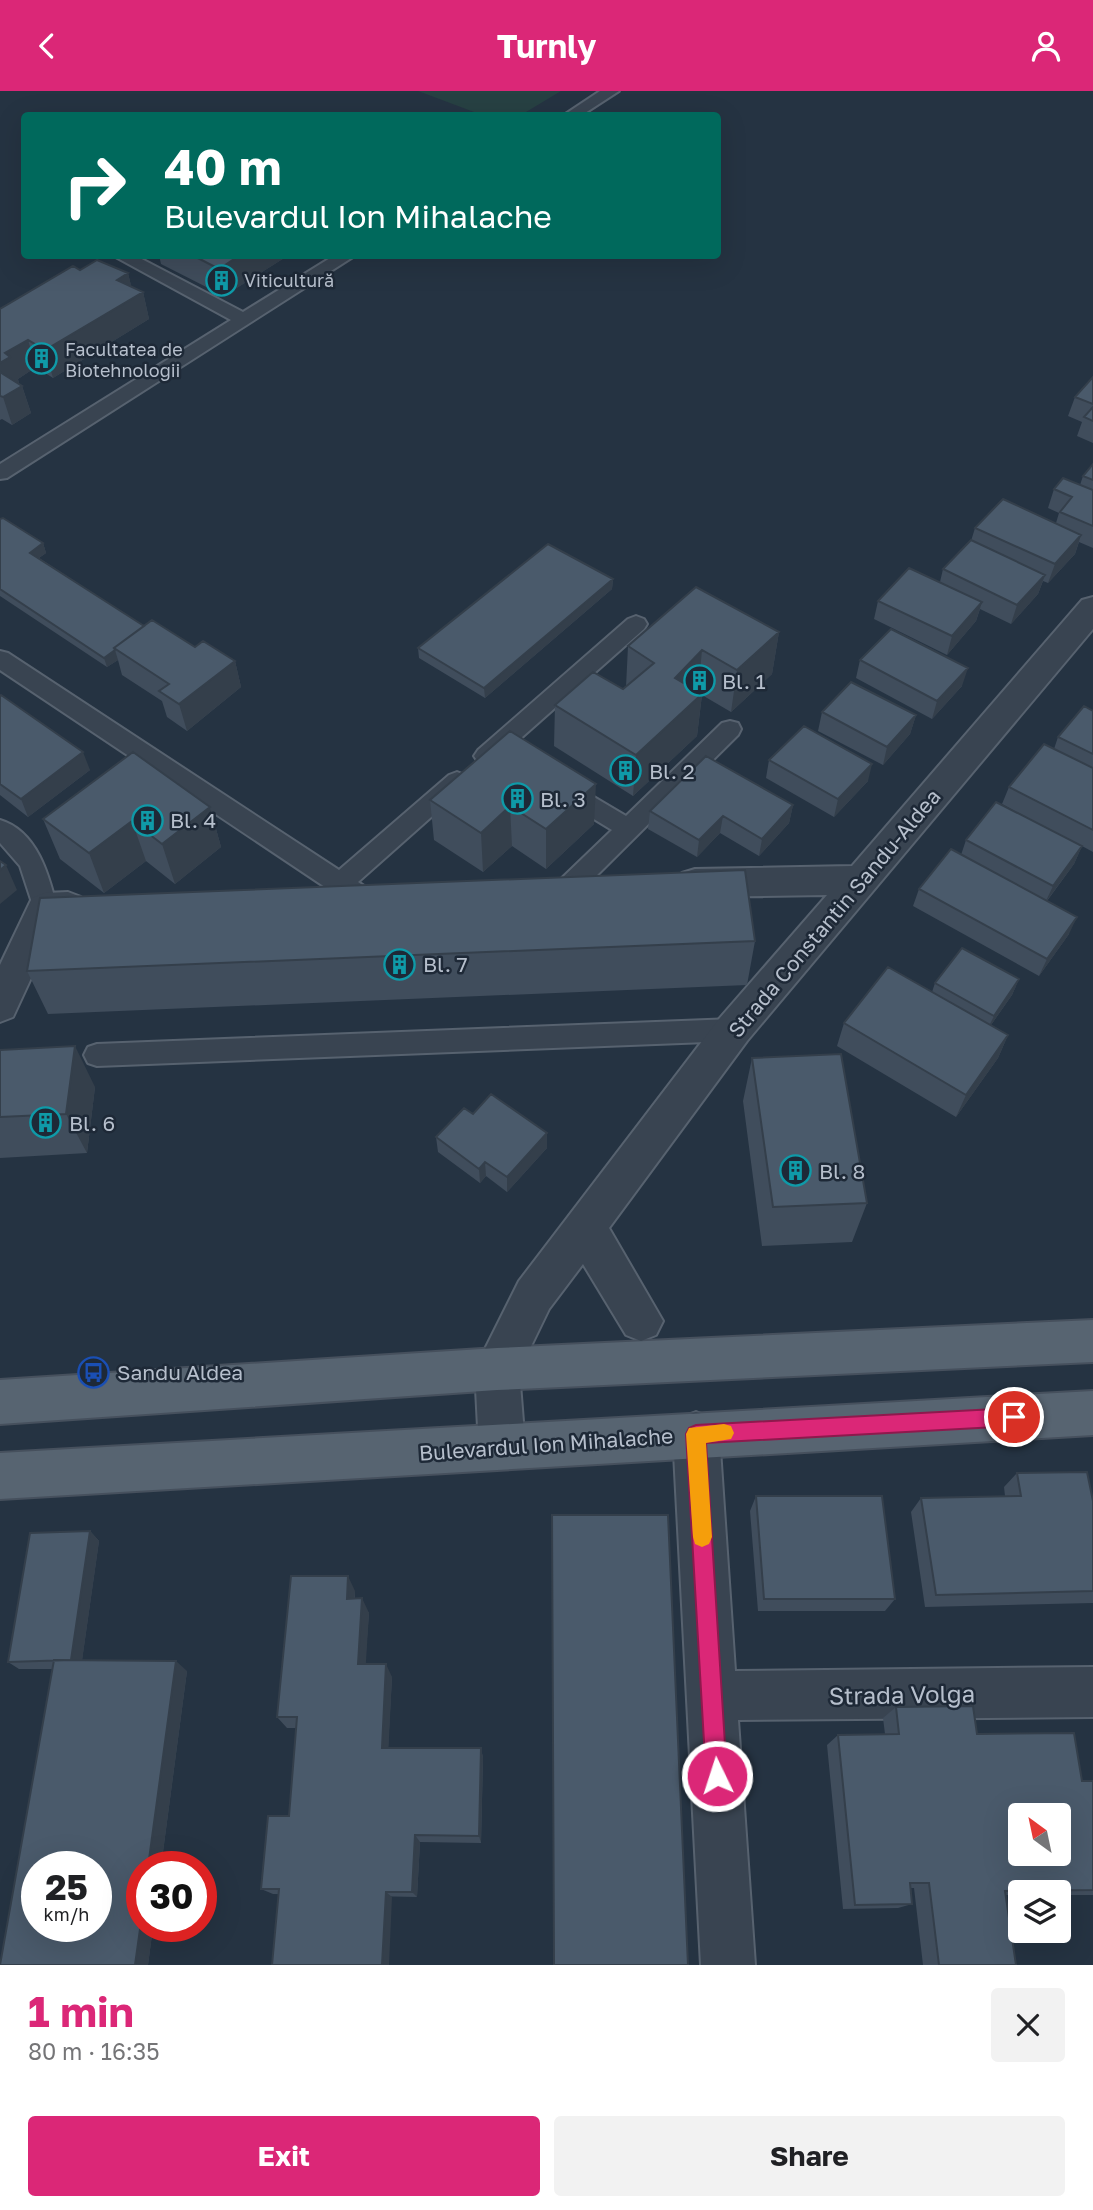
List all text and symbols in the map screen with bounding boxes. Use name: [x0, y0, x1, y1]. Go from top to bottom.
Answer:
icon: back: [28, 27, 66, 65]
text: Turnly: [497, 27, 596, 65]
icon: person: [1027, 27, 1065, 65]
text: 40 m: [164, 137, 282, 196]
icon: right: [49, 140, 140, 231]
text: Bulevardul Ion Mihalache: [164, 197, 552, 235]
building icon: Viticultură: [204, 263, 238, 297]
place label: Viticultură: [244, 269, 334, 291]
place label: Facultatea de Biotehnologii: [65, 338, 183, 381]
building icon: Facultatea de Biotehnologii: [25, 342, 59, 376]
building icon: Bl. 1: [682, 664, 716, 698]
place label: Bl. 1: [722, 668, 766, 694]
building icon: Bl. 2: [609, 754, 643, 788]
place label: Bl. 2: [649, 758, 695, 784]
building icon: Bl. 3: [500, 782, 534, 816]
street label: Strada Constantin Sandu-Aldea: [722, 783, 946, 1043]
place label: Bl. 3: [540, 786, 586, 812]
building icon: Bl. 4: [130, 803, 164, 837]
place label: Bl. 4: [170, 807, 216, 833]
building icon: Bl. 7: [383, 947, 417, 981]
place label: Bl. 7: [423, 951, 468, 977]
building icon: Bl. 6: [29, 1106, 63, 1140]
place label: Bl. 6: [69, 1110, 115, 1136]
building icon: Bl. 8: [779, 1154, 813, 1188]
place label: Bl. 8: [819, 1158, 865, 1184]
bus stop icon: Sandu Aldea: [77, 1355, 111, 1389]
place label: Sandu Aldea: [117, 1359, 243, 1385]
pin: [984, 1387, 1044, 1447]
icon: arrive: [995, 1398, 1033, 1436]
street label: Bulevardul Ion Mihalache: [418, 1422, 674, 1466]
street label: Strada Volga: [829, 1678, 975, 1710]
position arrow: [680, 1739, 754, 1813]
north arrow: [1008, 1803, 1071, 1865]
map controls: [1008, 1803, 1071, 1943]
speed limit sign: 30: [126, 1851, 217, 1942]
text: 25: [45, 1866, 88, 1908]
button: layers: [1008, 1880, 1071, 1943]
text: km/h: [44, 1903, 89, 1925]
text: 1 min: [28, 1986, 134, 2036]
button: close: [991, 1988, 1065, 2062]
text: 80 m · 16:35: [28, 2037, 160, 2065]
button: Exit: [28, 2116, 540, 2196]
button: Share: [554, 2116, 1065, 2196]

